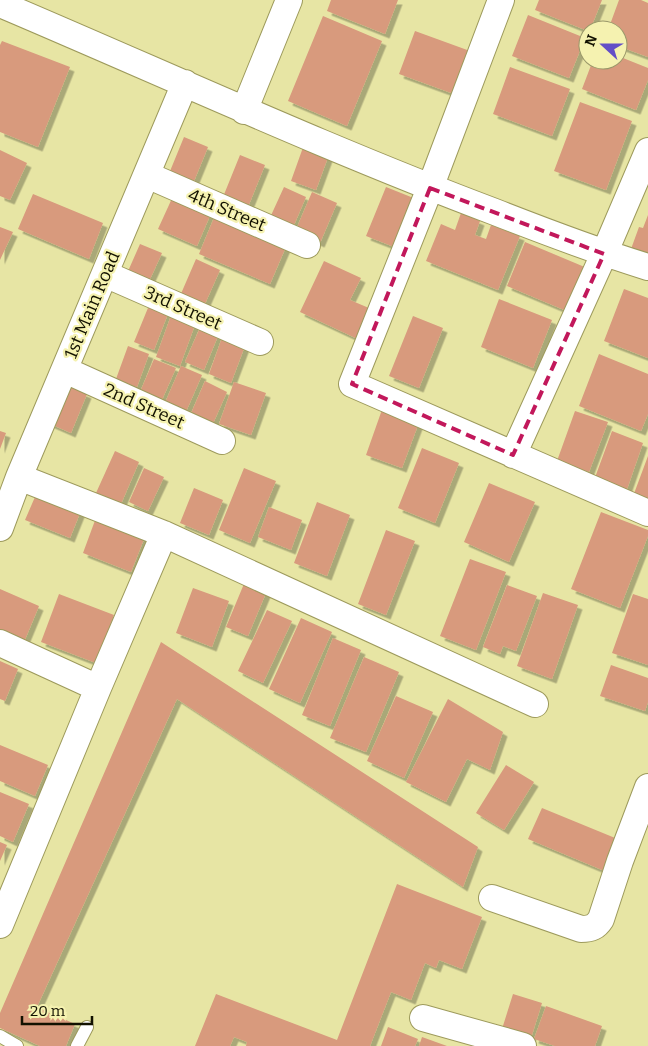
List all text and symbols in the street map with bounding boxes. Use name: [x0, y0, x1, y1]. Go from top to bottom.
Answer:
north arrow: [578, 20, 628, 70]
text: N: [581, 32, 601, 49]
street label: 4th Street: [185, 184, 270, 236]
street label: 1st Main Road: [60, 248, 125, 362]
street label: 3rd Street: [141, 281, 226, 335]
street label: 2nd Street: [100, 378, 188, 434]
scale bar: [22, 994, 92, 1026]
text: 20 m: [30, 1002, 66, 1020]

